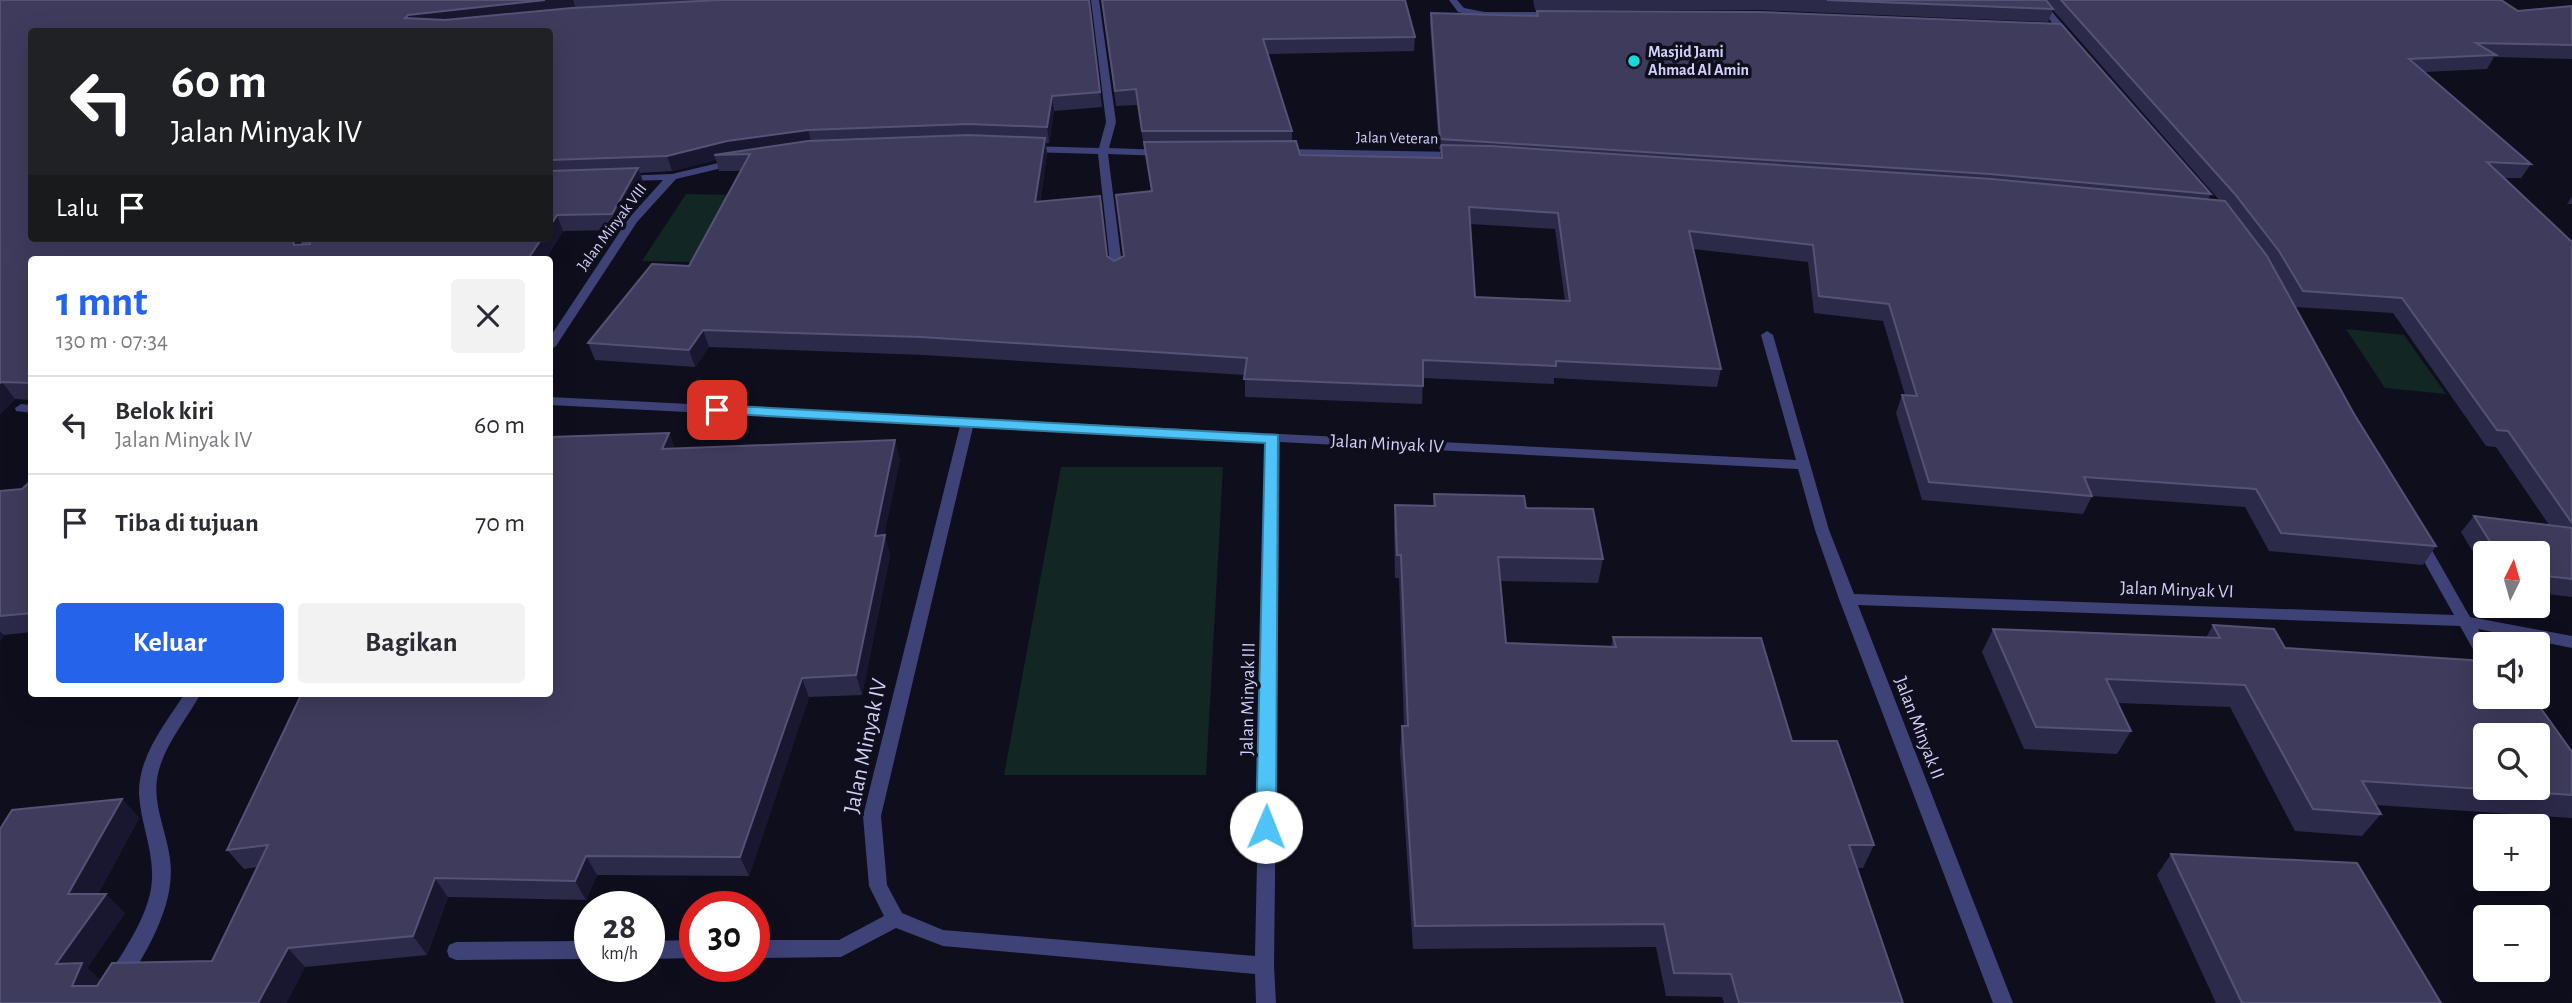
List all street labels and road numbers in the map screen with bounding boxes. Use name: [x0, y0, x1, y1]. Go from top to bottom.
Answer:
street label: Jalan Veteran: [1356, 129, 1438, 147]
street label: Jalan Minyak VIII: [574, 181, 651, 274]
street label: Jalan Minyak IV: [1330, 432, 1444, 456]
street label: Jalan Minyak VI: [2120, 579, 2234, 601]
street label: Jalan Minyak III: [1238, 642, 1258, 756]
street label: Jalan Minyak II: [1891, 674, 1947, 782]
street label: Jalan Minyak IV: [840, 676, 892, 816]

